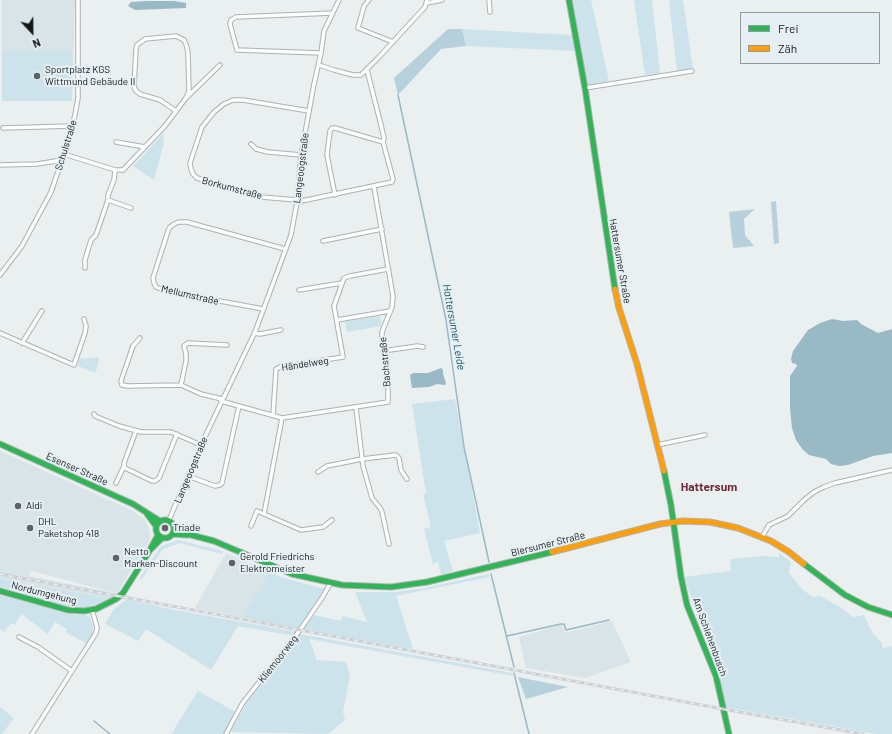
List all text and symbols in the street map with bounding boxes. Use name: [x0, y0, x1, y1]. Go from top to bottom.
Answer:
north arrow: [12, 12, 52, 52]
legend: [740, 12, 880, 64]
text: Frei: [778, 21, 798, 35]
text: N: [31, 36, 43, 51]
text: Zäh: [778, 41, 797, 55]
place label: Sportplatz KGS Wittmund Gebäude II: [45, 64, 135, 88]
marker: Sportplatz KGS Wittmund Gebäude II: [32, 71, 42, 81]
street label: Schulstraße: [53, 118, 79, 172]
street label: Langeoogstraße: [291, 132, 311, 204]
street label: Borkumstraße: [200, 174, 264, 202]
street label: Hattersumer Straße: [607, 218, 633, 304]
street label: Mellumstraße: [160, 283, 220, 307]
water label: Hattersumer Leide: [440, 283, 468, 371]
street label: Bachstraße: [377, 337, 393, 387]
street label: Händelweg: [280, 354, 330, 374]
street label: Langeoogstraße: [172, 435, 210, 505]
street label: Esenser Straße: [44, 450, 110, 488]
district label: Hattersum: [681, 480, 737, 494]
place label: Aldi: [26, 500, 42, 512]
marker: Aldi: [13, 501, 23, 511]
place label: DHL Paketshop 418: [38, 516, 99, 540]
place label: Triade: [173, 522, 200, 534]
marker: DHL Paketshop 418: [25, 523, 35, 533]
marker: Triade: [160, 523, 170, 533]
street label: Blersumer Straße: [510, 529, 586, 559]
place label: Netto Marken-Discount: [124, 546, 198, 570]
place label: Gerold Friedrichs Elektromeister: [240, 551, 314, 574]
marker: Netto Marken-Discount: [111, 553, 121, 563]
marker: Gerold Friedrichs Elektromeister: [227, 558, 237, 568]
street label: Nordumgehung: [10, 579, 78, 607]
street label: Am Schlehenbusch: [690, 596, 730, 678]
street label: Kliemoorweg: [256, 633, 300, 685]

